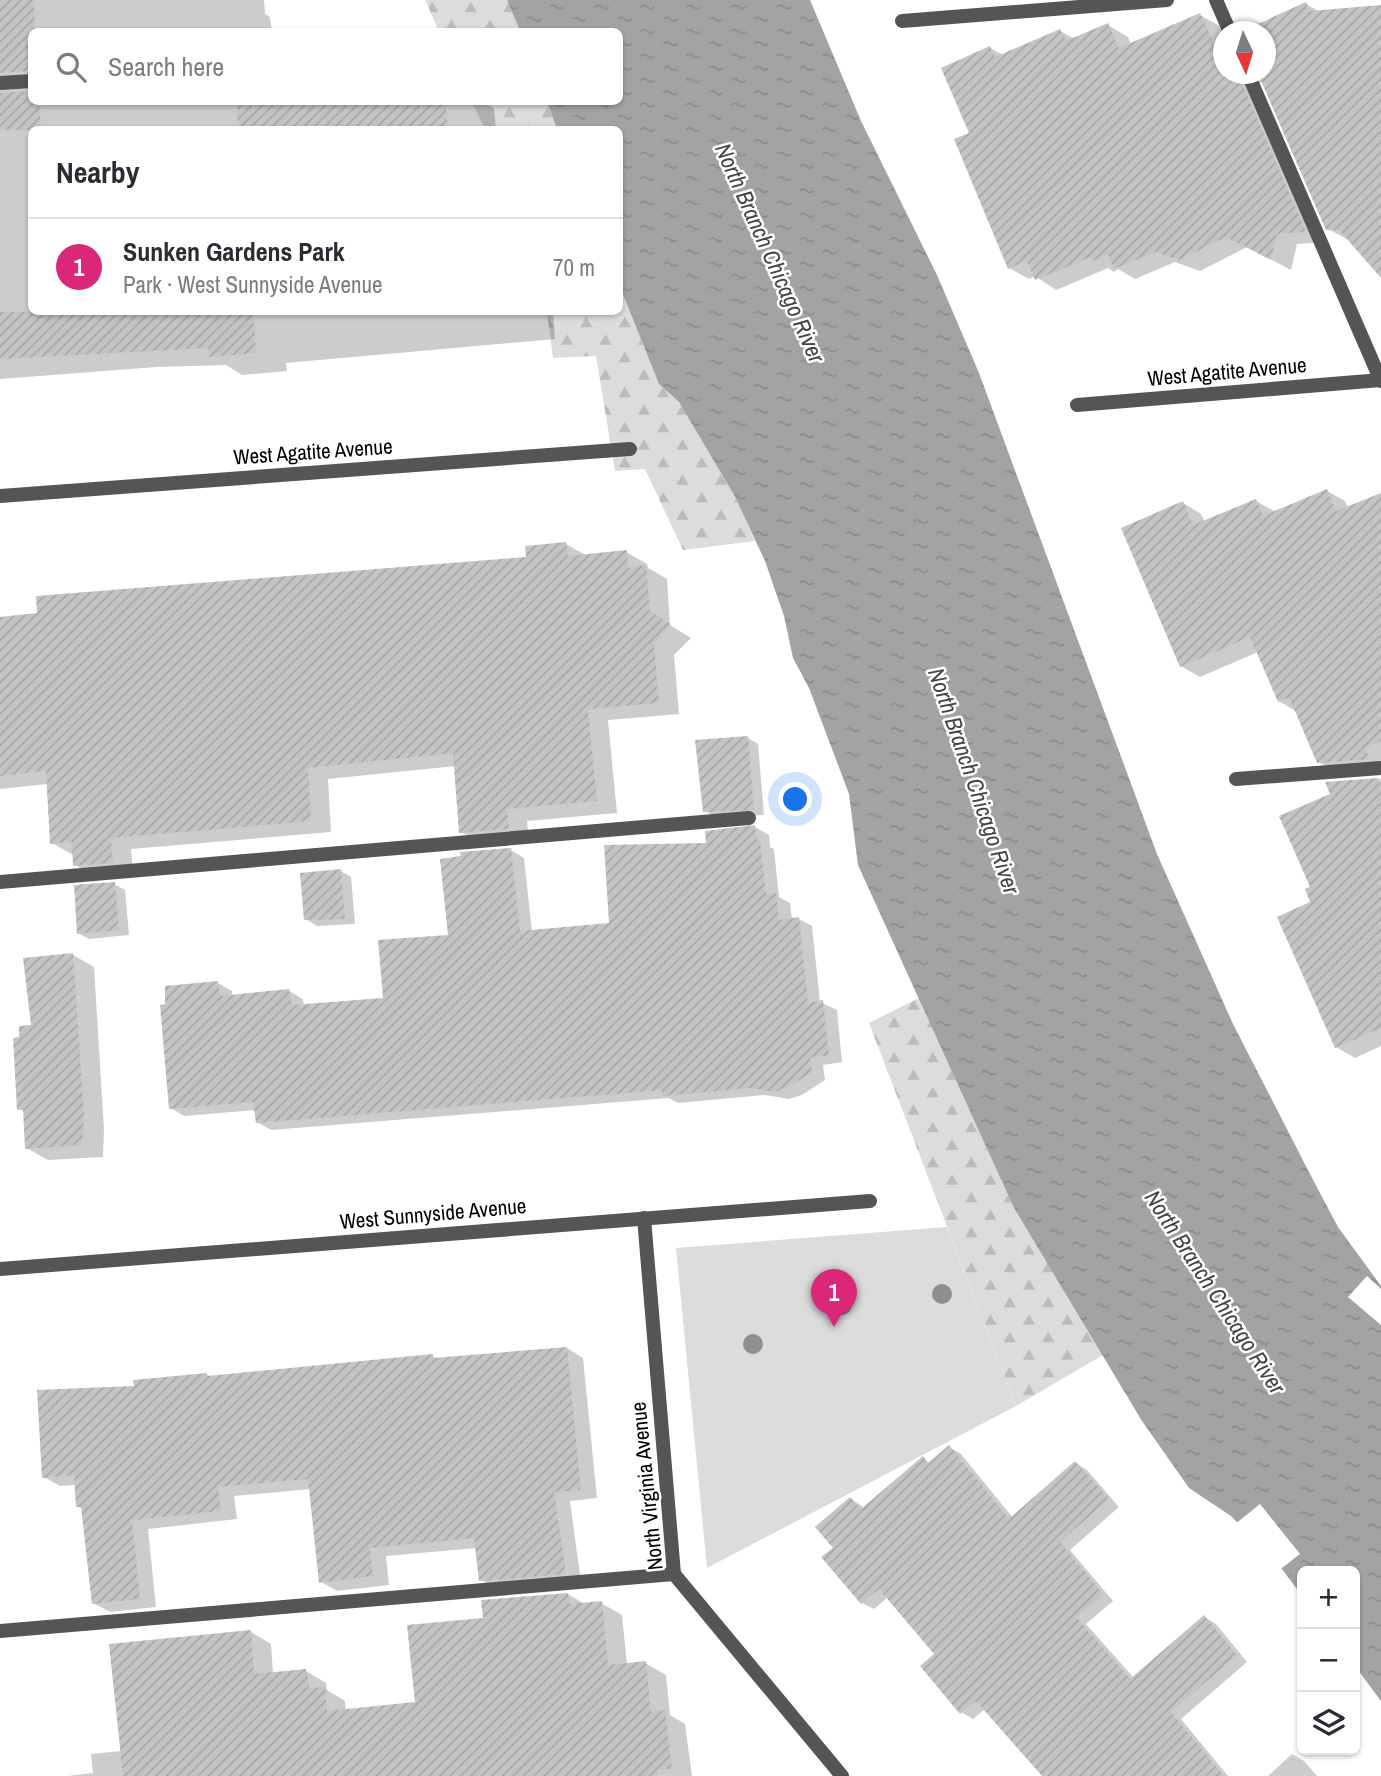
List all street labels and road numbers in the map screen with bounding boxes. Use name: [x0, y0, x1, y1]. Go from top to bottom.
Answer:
street label: West Agatite Avenue: [1146, 350, 1308, 393]
street label: West Agatite Avenue: [232, 431, 393, 472]
street label: West Sunnyside Avenue: [339, 1191, 527, 1236]
street label: North Virginia Avenue: [623, 1401, 670, 1572]

